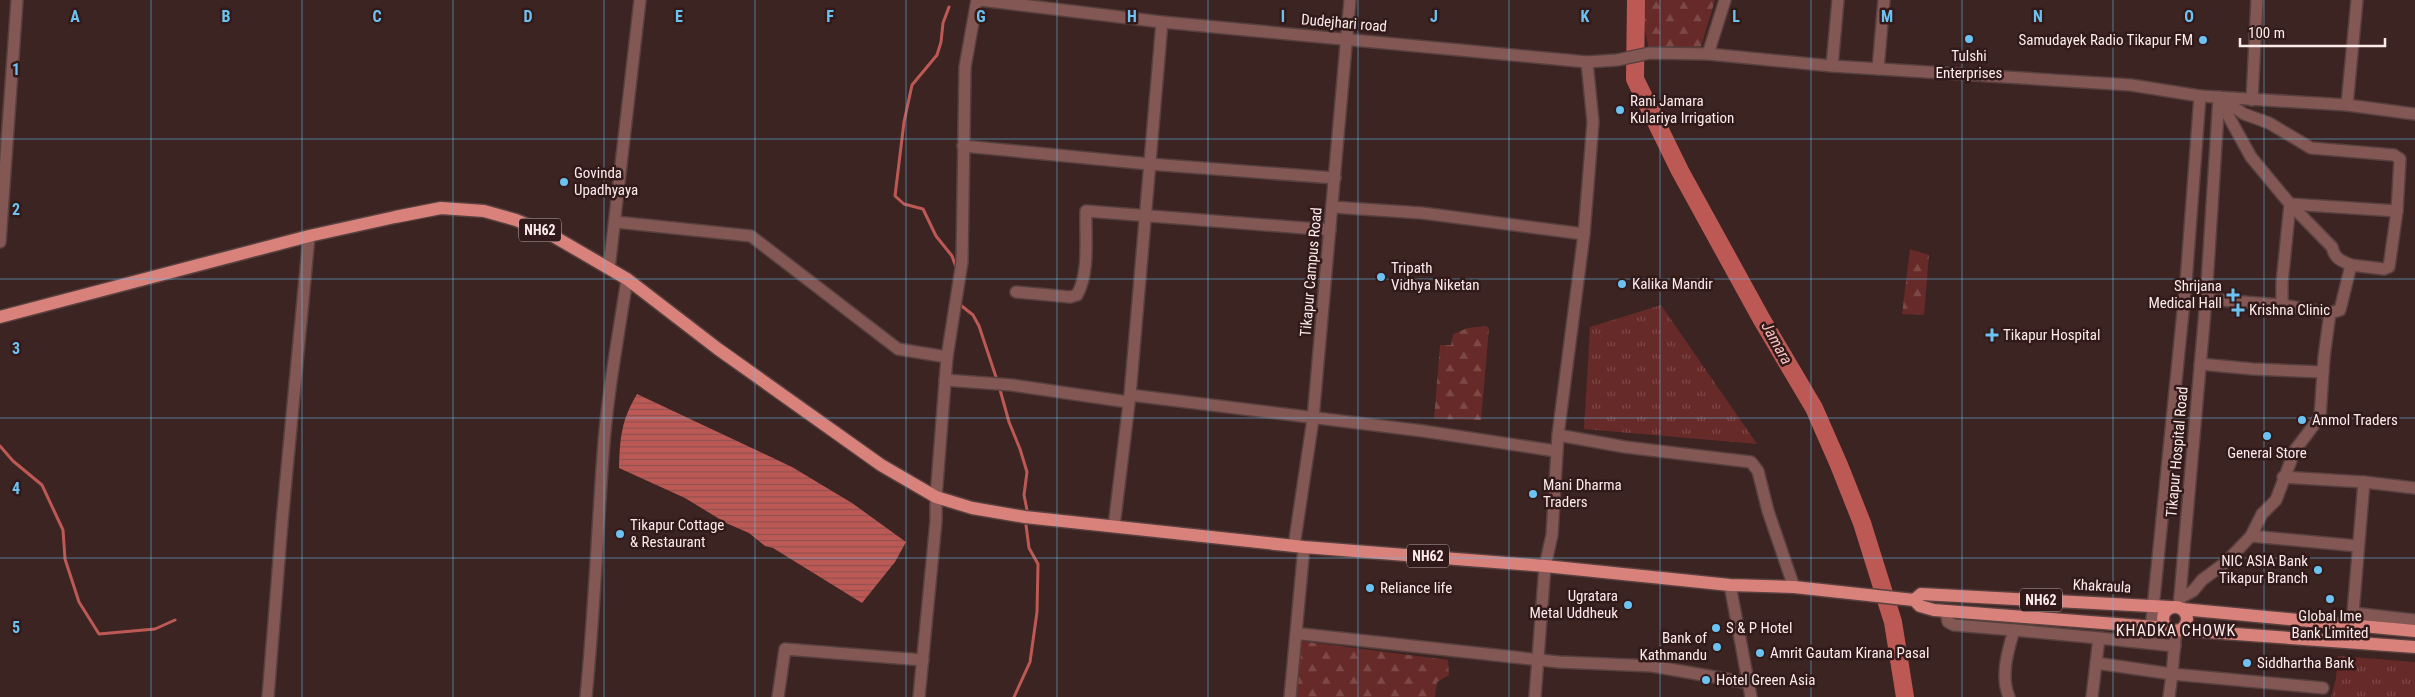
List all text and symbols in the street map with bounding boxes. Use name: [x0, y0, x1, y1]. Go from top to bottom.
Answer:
text: A: [70, 7, 80, 26]
text: B: [222, 7, 231, 26]
text: C: [372, 7, 382, 26]
text: D: [523, 7, 533, 26]
text: E: [675, 7, 683, 26]
text: F: [826, 7, 834, 26]
text: G: [976, 7, 986, 26]
text: H: [1127, 7, 1137, 26]
text: I: [1281, 7, 1285, 26]
text: J: [1430, 7, 1438, 26]
text: K: [1581, 7, 1590, 26]
text: L: [1732, 7, 1740, 26]
text: M: [1881, 7, 1893, 26]
text: N: [2033, 7, 2043, 26]
text: O: [2184, 7, 2194, 26]
street label: Dudejhari road: [1300, 10, 1388, 36]
scale bar: [2240, 15, 2385, 47]
text: 100 m: [2248, 24, 2285, 42]
place label: Samudayek Radio Tikapur FM: [2018, 31, 2193, 49]
marker: Tulshi Enterprises: [1963, 33, 1975, 45]
marker: Samudayek Radio Tikapur FM: [2197, 34, 2209, 46]
place label: Tulshi Enterprises: [1936, 47, 2003, 82]
text: 1: [12, 60, 20, 79]
place label: Rani Jamara Kulariya Irrigation: [1630, 92, 1734, 127]
marker: Rani Jamara Kulariya Irrigation: [1614, 104, 1626, 116]
place label: Govinda Upadhyaya: [574, 164, 638, 199]
marker: Govinda Upadhyaya: [558, 176, 570, 188]
text: 2: [12, 200, 20, 219]
street label: Tikapur Campus Road: [1296, 207, 1326, 337]
road number: NH62: [519, 218, 561, 242]
place label: Tripath Vidhya Niketan: [1391, 259, 1480, 294]
marker: Tripath Vidhya Niketan: [1375, 271, 1387, 283]
place label: Kalika Mandir: [1632, 275, 1713, 293]
place label: Shrijana Medical Hall: [2148, 277, 2222, 312]
marker: Kalika Mandir: [1616, 278, 1628, 290]
marker: Shrijana Medical Hall: [2226, 288, 2240, 302]
place label: Krishna Clinic: [2249, 301, 2330, 319]
marker: Krishna Clinic: [2231, 303, 2245, 317]
water label: Jamara: [1758, 318, 1796, 368]
place label: Tikapur Hospital: [2003, 326, 2100, 344]
marker: Tikapur Hospital: [1985, 328, 1999, 342]
text: 3: [12, 339, 20, 358]
street label: Tikapur Hospital Road: [2162, 386, 2192, 518]
place label: Anmol Traders: [2312, 411, 2398, 429]
marker: Anmol Traders: [2296, 414, 2308, 426]
marker: General Store: [2261, 430, 2273, 442]
place label: General Store: [2227, 444, 2307, 462]
place label: Mani Dharma Traders: [1543, 476, 1622, 511]
text: 4: [12, 479, 20, 498]
marker: Mani Dharma Traders: [1527, 488, 1539, 500]
place label: Tikapur Cottage & Restaurant: [630, 516, 724, 551]
marker: Tikapur Cottage & Restaurant: [614, 528, 626, 540]
road number: NH62: [1407, 544, 1449, 568]
place label: NIC ASIA Bank Tikapur Branch: [2219, 552, 2308, 587]
marker: NIC ASIA Bank Tikapur Branch: [2312, 564, 2324, 576]
street label: Khakraula: [2072, 575, 2132, 597]
place label: Reliance life: [1380, 579, 1452, 597]
marker: Reliance life: [1364, 582, 1376, 594]
place label: Ugratara Metal Uddheuk: [1530, 587, 1618, 622]
road number: NH62: [2020, 588, 2062, 612]
marker: Global Ime Bank Limited: [2324, 593, 2336, 605]
marker: Ugratara Metal Uddheuk: [1622, 599, 1634, 611]
place label: Global Ime Bank Limited: [2291, 607, 2369, 642]
text: 5: [12, 618, 20, 637]
place label: S & P Hotel: [1726, 619, 1792, 637]
district label: KHADKA CHOWK: [2116, 621, 2236, 640]
marker: S & P Hotel: [1710, 622, 1722, 634]
place label: Bank of Kathmandu: [1640, 629, 1707, 664]
marker: Bank of Kathmandu: [1711, 641, 1723, 653]
place label: Amrit Gautam Kirana Pasal: [1770, 644, 1929, 662]
marker: Amrit Gautam Kirana Pasal: [1754, 647, 1766, 659]
place label: Siddhartha Bank: [2257, 654, 2354, 672]
marker: Siddhartha Bank: [2241, 657, 2253, 669]
place label: Hotel Green Asia: [1716, 671, 1815, 689]
marker: Hotel Green Asia: [1700, 674, 1712, 686]

